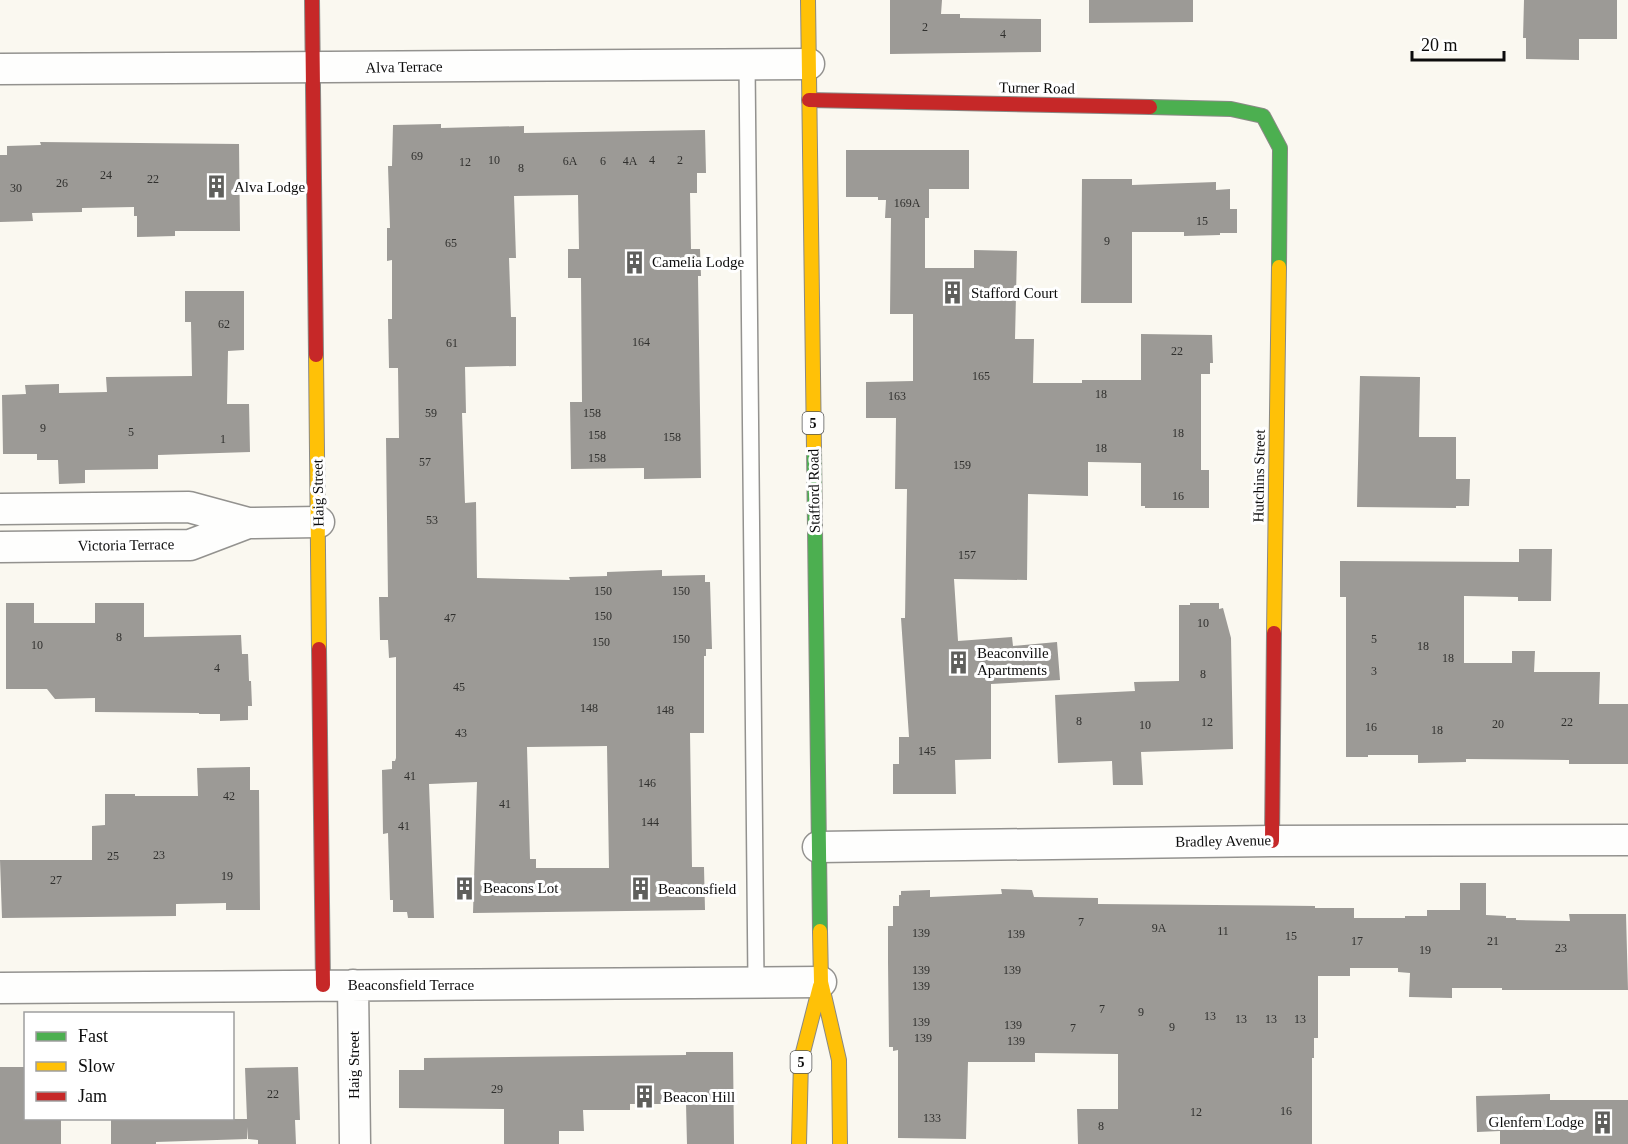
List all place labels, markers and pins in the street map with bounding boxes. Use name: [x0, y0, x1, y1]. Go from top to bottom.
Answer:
building icon: Alva Lodge: [203, 174, 229, 200]
place label: Alva Lodge: [234, 179, 306, 195]
building icon: Camelia Lodge: [621, 249, 647, 275]
place label: Camelia Lodge: [652, 254, 744, 270]
building icon: Stafford Court: [940, 280, 966, 306]
place label: Stafford Court: [971, 285, 1059, 301]
place label: Beaconville Apartments: [977, 645, 1049, 678]
building icon: Beaconville Apartments: [946, 649, 972, 675]
building icon: Beacons Lot: [452, 875, 478, 901]
building icon: Beaconsfield: [627, 876, 653, 902]
place label: Beacons Lot: [483, 880, 559, 896]
place label: Beaconsfield: [658, 881, 737, 897]
building icon: Beacon Hill: [632, 1084, 658, 1110]
place label: Beacon Hill: [663, 1089, 735, 1105]
building icon: Glenfern Lodge: [1589, 1109, 1615, 1135]
place label: Glenfern Lodge: [1489, 1114, 1584, 1130]

